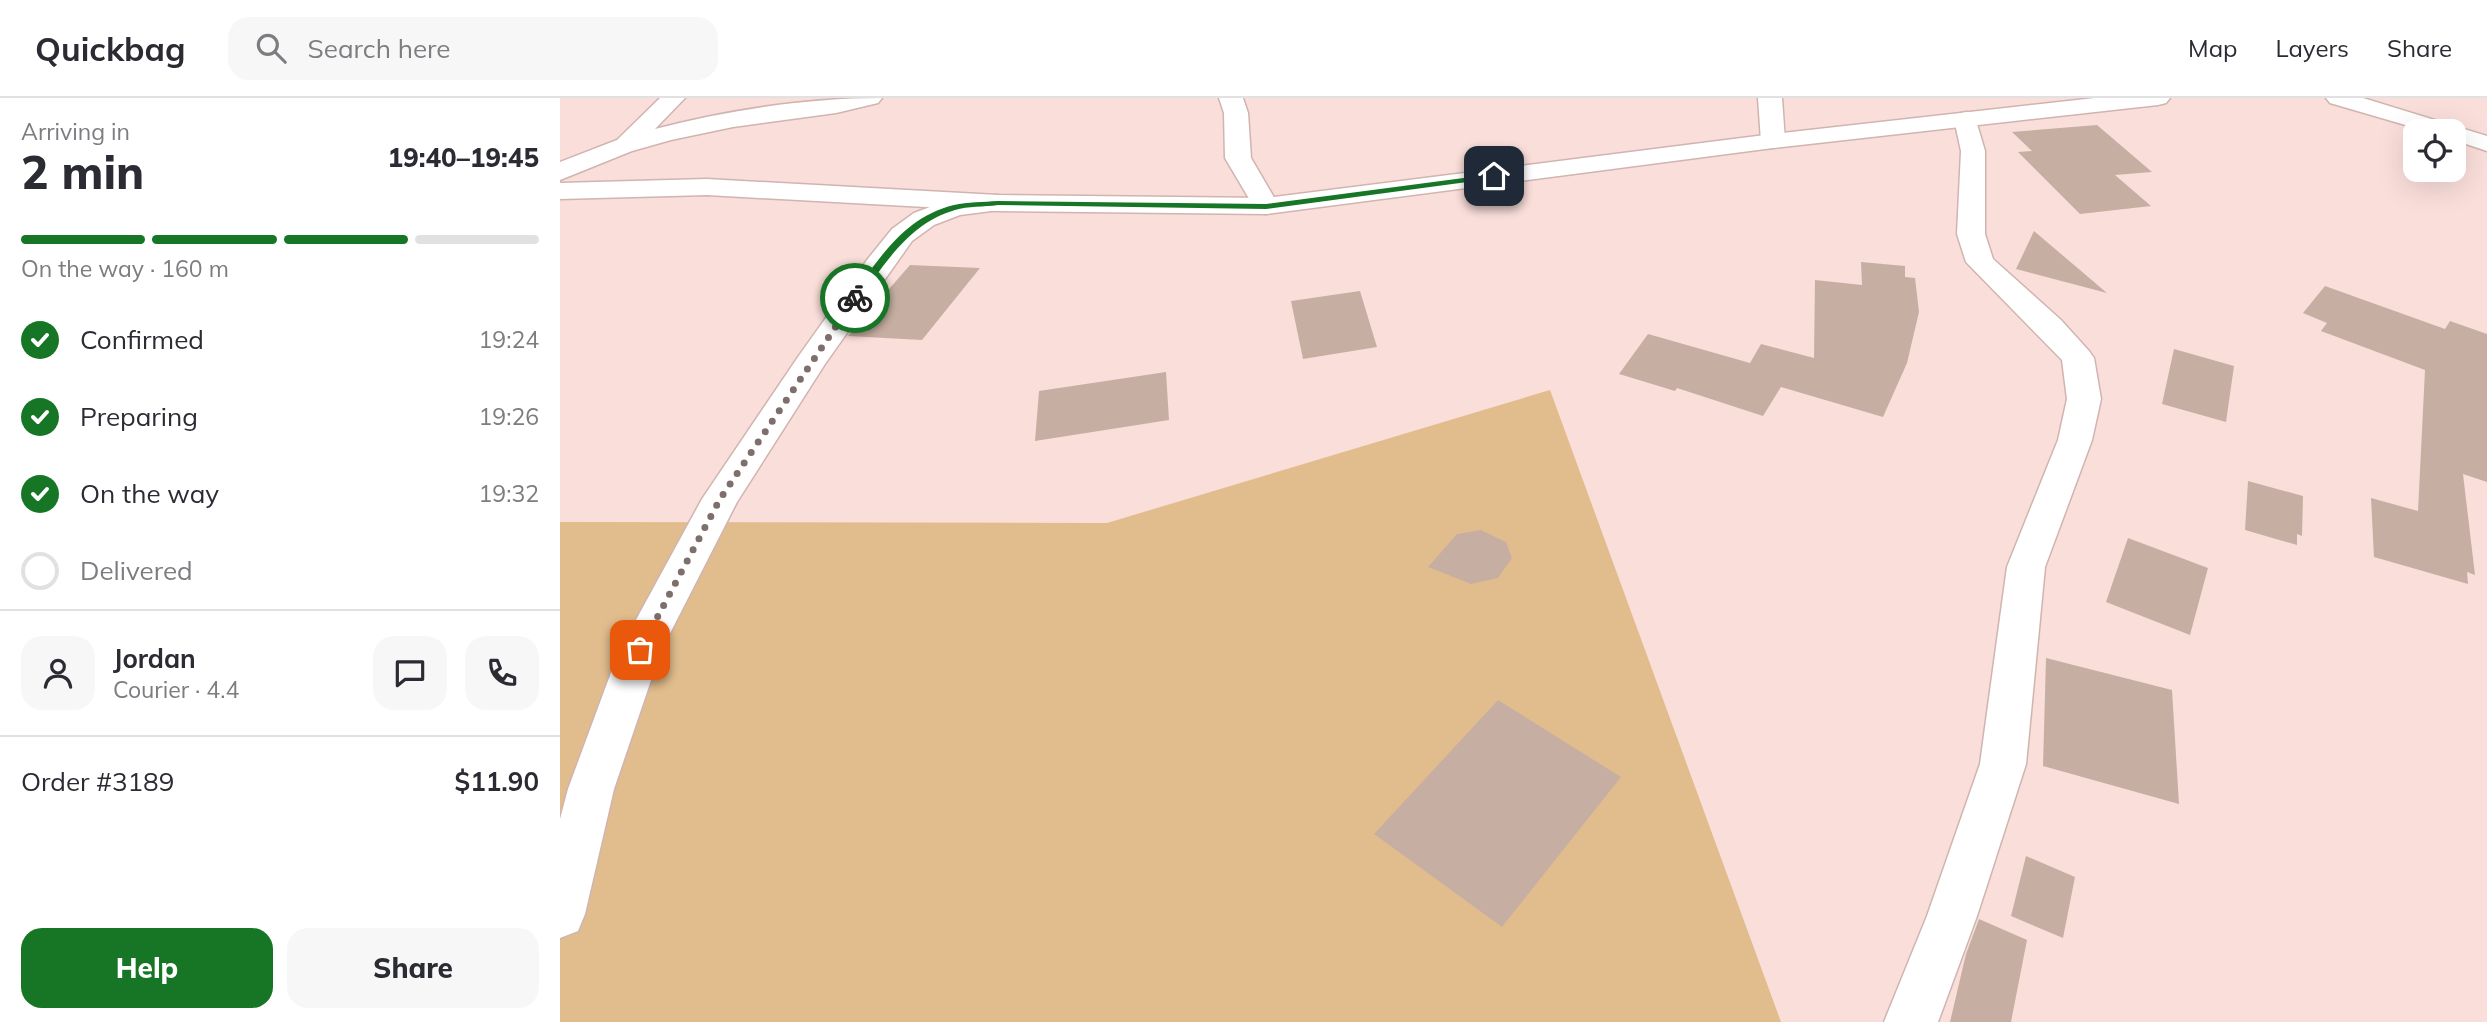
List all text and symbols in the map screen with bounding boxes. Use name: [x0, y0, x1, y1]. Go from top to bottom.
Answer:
search box: [228, 17, 718, 80]
text: Quickbag: [35, 28, 186, 69]
icon: search: [252, 29, 290, 67]
text: Search here: [308, 32, 450, 65]
text: Map: [2188, 33, 2237, 63]
text: Layers: [2275, 33, 2349, 63]
text: Share: [2387, 33, 2452, 63]
text: Arriving in: [21, 117, 130, 146]
map controls: [2403, 119, 2466, 182]
button: locate: [2403, 119, 2466, 182]
text: 19:40–19:45: [388, 141, 539, 174]
text: 2 min: [21, 143, 144, 201]
pin: [1464, 146, 1524, 206]
icon: home: [1475, 157, 1513, 195]
text: On the way · 160 m: [21, 254, 229, 283]
courier: [820, 263, 890, 333]
icon: bike: [836, 279, 874, 317]
icon: check: [21, 321, 59, 359]
text: Confirmed: [80, 323, 204, 356]
text: 19:24: [479, 325, 539, 354]
icon: check: [21, 398, 59, 436]
text: Preparing: [80, 400, 198, 433]
text: 19:26: [479, 402, 539, 431]
icon: check: [21, 475, 59, 513]
text: On the way: [80, 477, 219, 510]
text: 19:32: [479, 479, 539, 508]
text: Delivered: [80, 554, 193, 587]
pin: [610, 620, 670, 680]
icon: bag: [621, 631, 659, 669]
button: person: [21, 636, 95, 710]
button: chat: [373, 636, 447, 710]
button: phone: [465, 636, 539, 710]
text: Jordan: [113, 642, 196, 675]
text: Courier · 4.4: [113, 675, 239, 704]
text: Order #3189: [21, 765, 174, 798]
text: $11.90: [455, 765, 539, 798]
button: Help: [21, 928, 273, 1008]
button: Share: [287, 928, 539, 1008]

